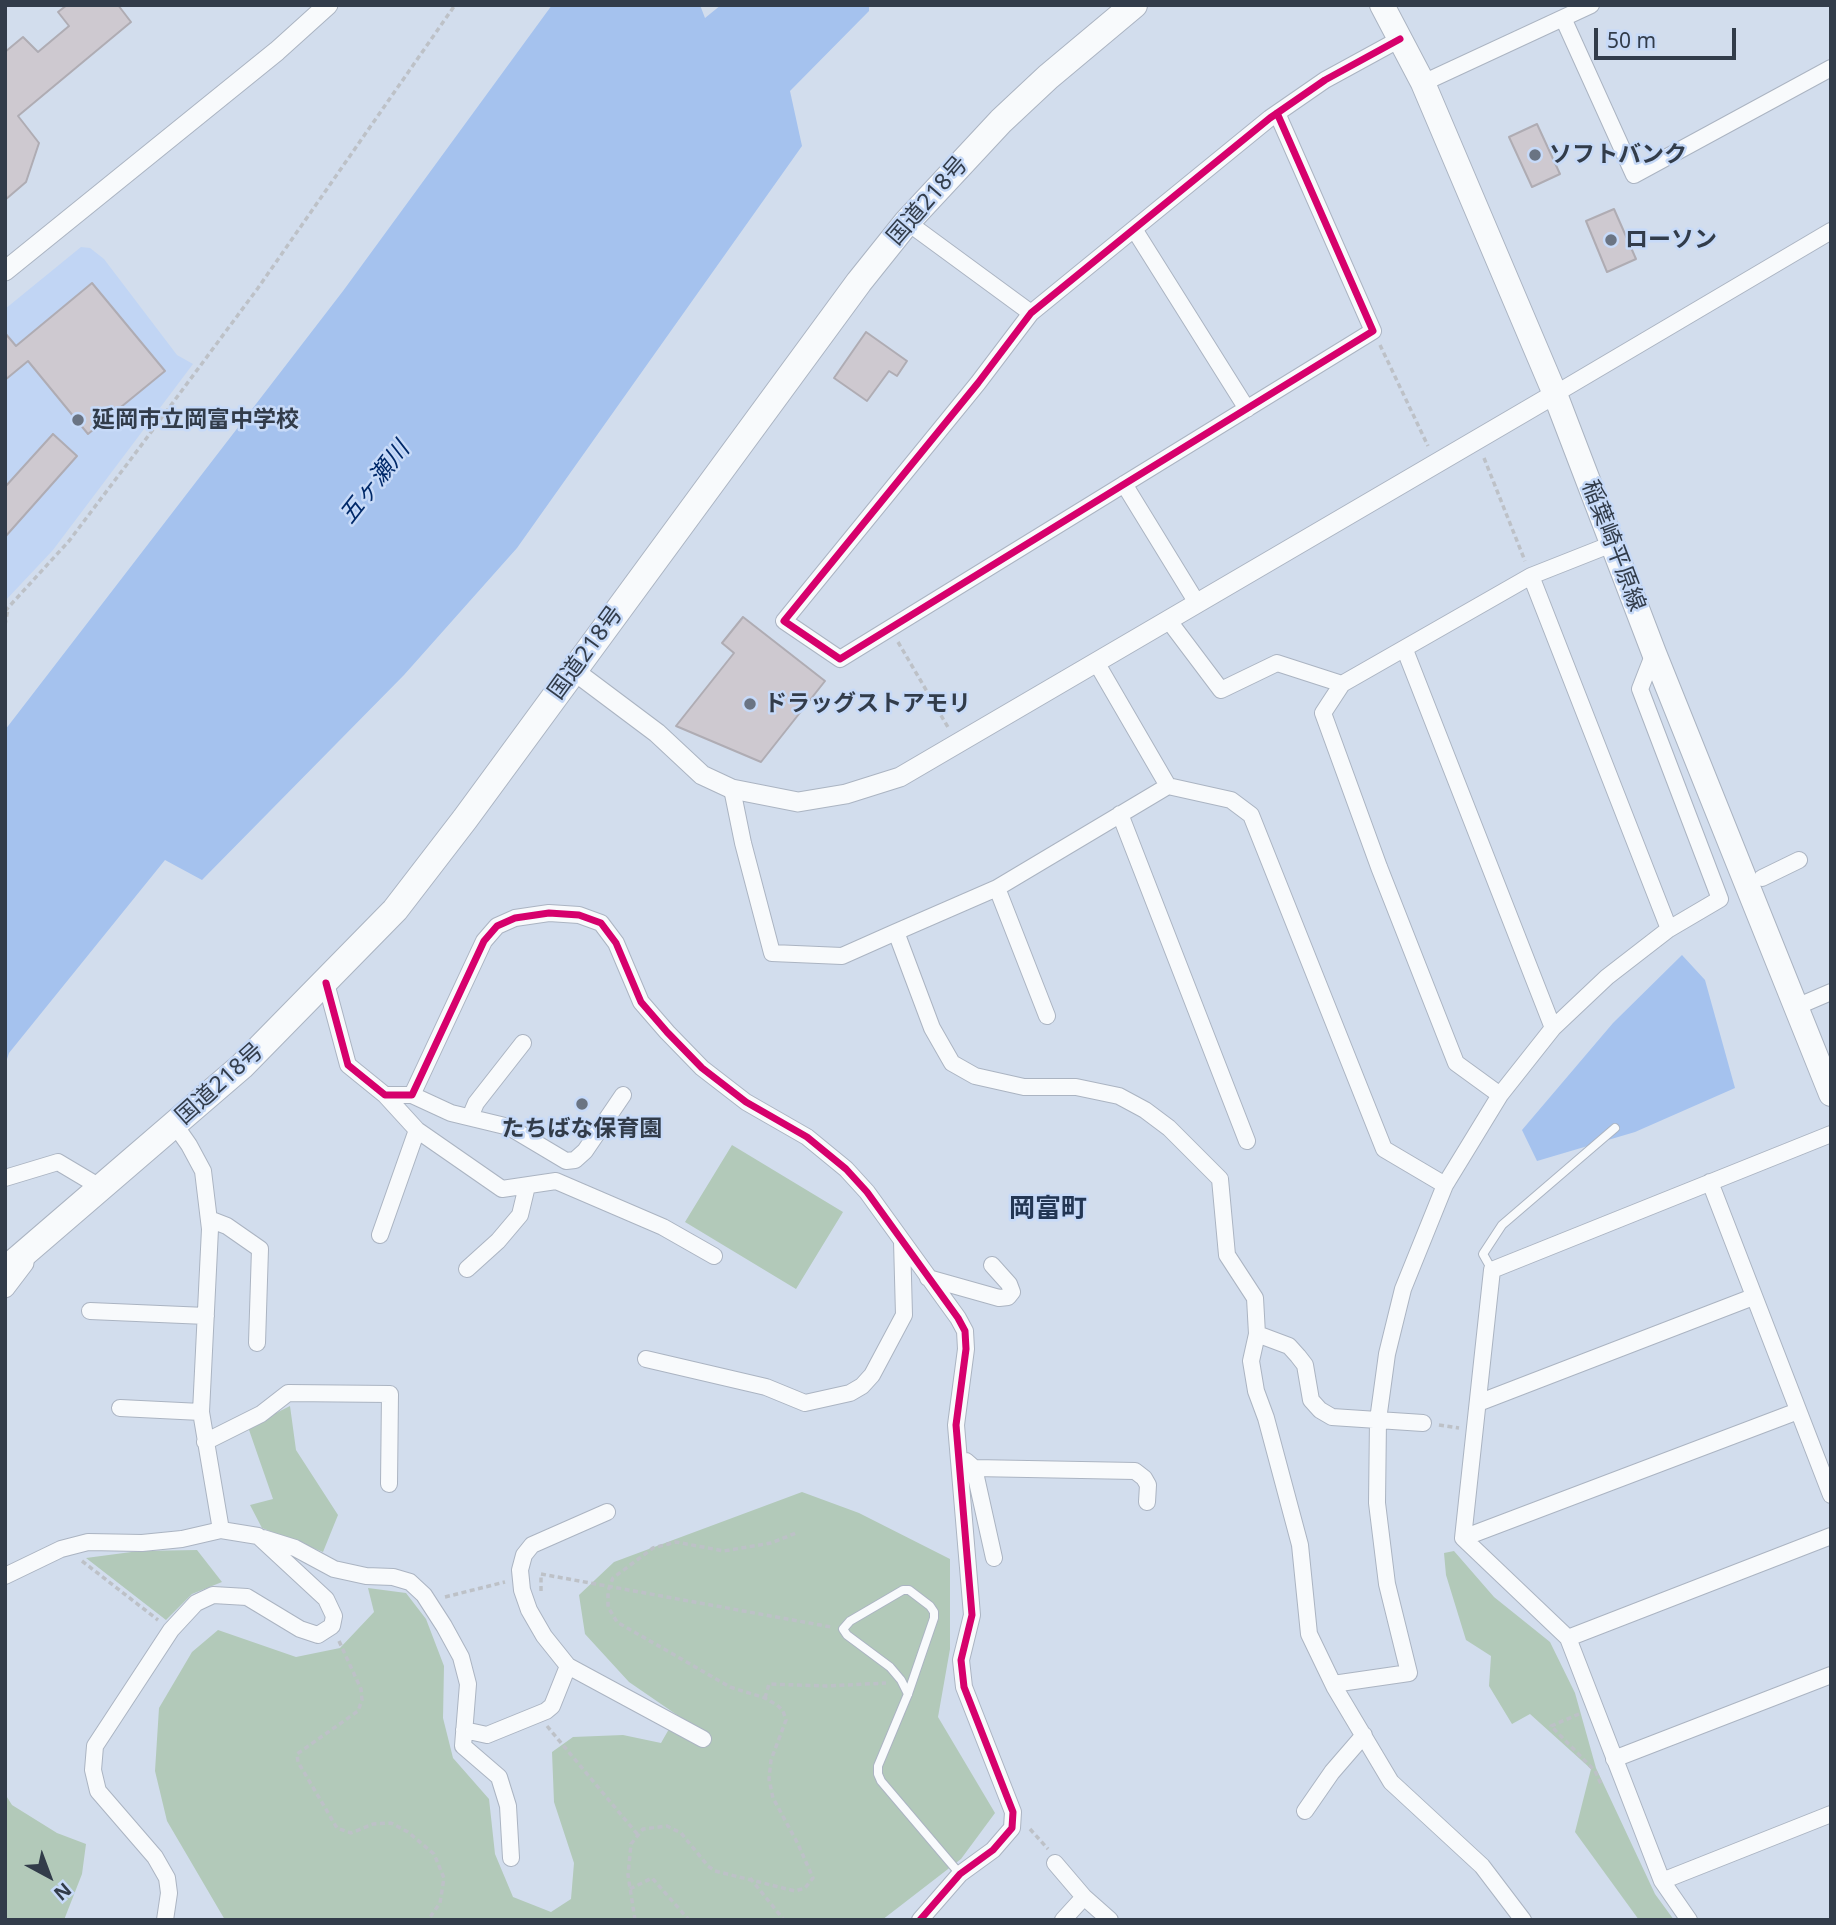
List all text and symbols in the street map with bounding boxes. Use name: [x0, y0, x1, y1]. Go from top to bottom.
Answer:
scale bar: [1598, 14, 1740, 58]
text: 50 m: [1607, 26, 1656, 54]
place label: ソフトバンク: [1549, 141, 1687, 169]
marker: ソフトバンク: [1527, 147, 1543, 163]
street label: 国道218号: [882, 151, 974, 251]
place label: ローソン: [1625, 226, 1717, 254]
marker: ローソン: [1603, 232, 1619, 248]
place label: 延岡市立岡富中学校: [92, 406, 299, 434]
marker: 延岡市立岡富中学校: [70, 412, 86, 428]
water label: 五ヶ瀬川: [334, 436, 416, 530]
street label: 稲葉崎平原線: [1575, 477, 1651, 615]
street label: 国道218号: [543, 601, 629, 705]
place label: ドラッグストアモリ: [764, 690, 971, 718]
marker: ドラッグストアモリ: [742, 696, 758, 712]
street label: 国道218号: [170, 1037, 270, 1131]
marker: たちばな保育園: [574, 1096, 590, 1112]
place label: たちばな保育園: [502, 1115, 662, 1143]
district label: 岡富町: [1009, 1194, 1087, 1226]
north arrow: [14, 1841, 84, 1911]
text: N: [48, 1877, 77, 1907]

